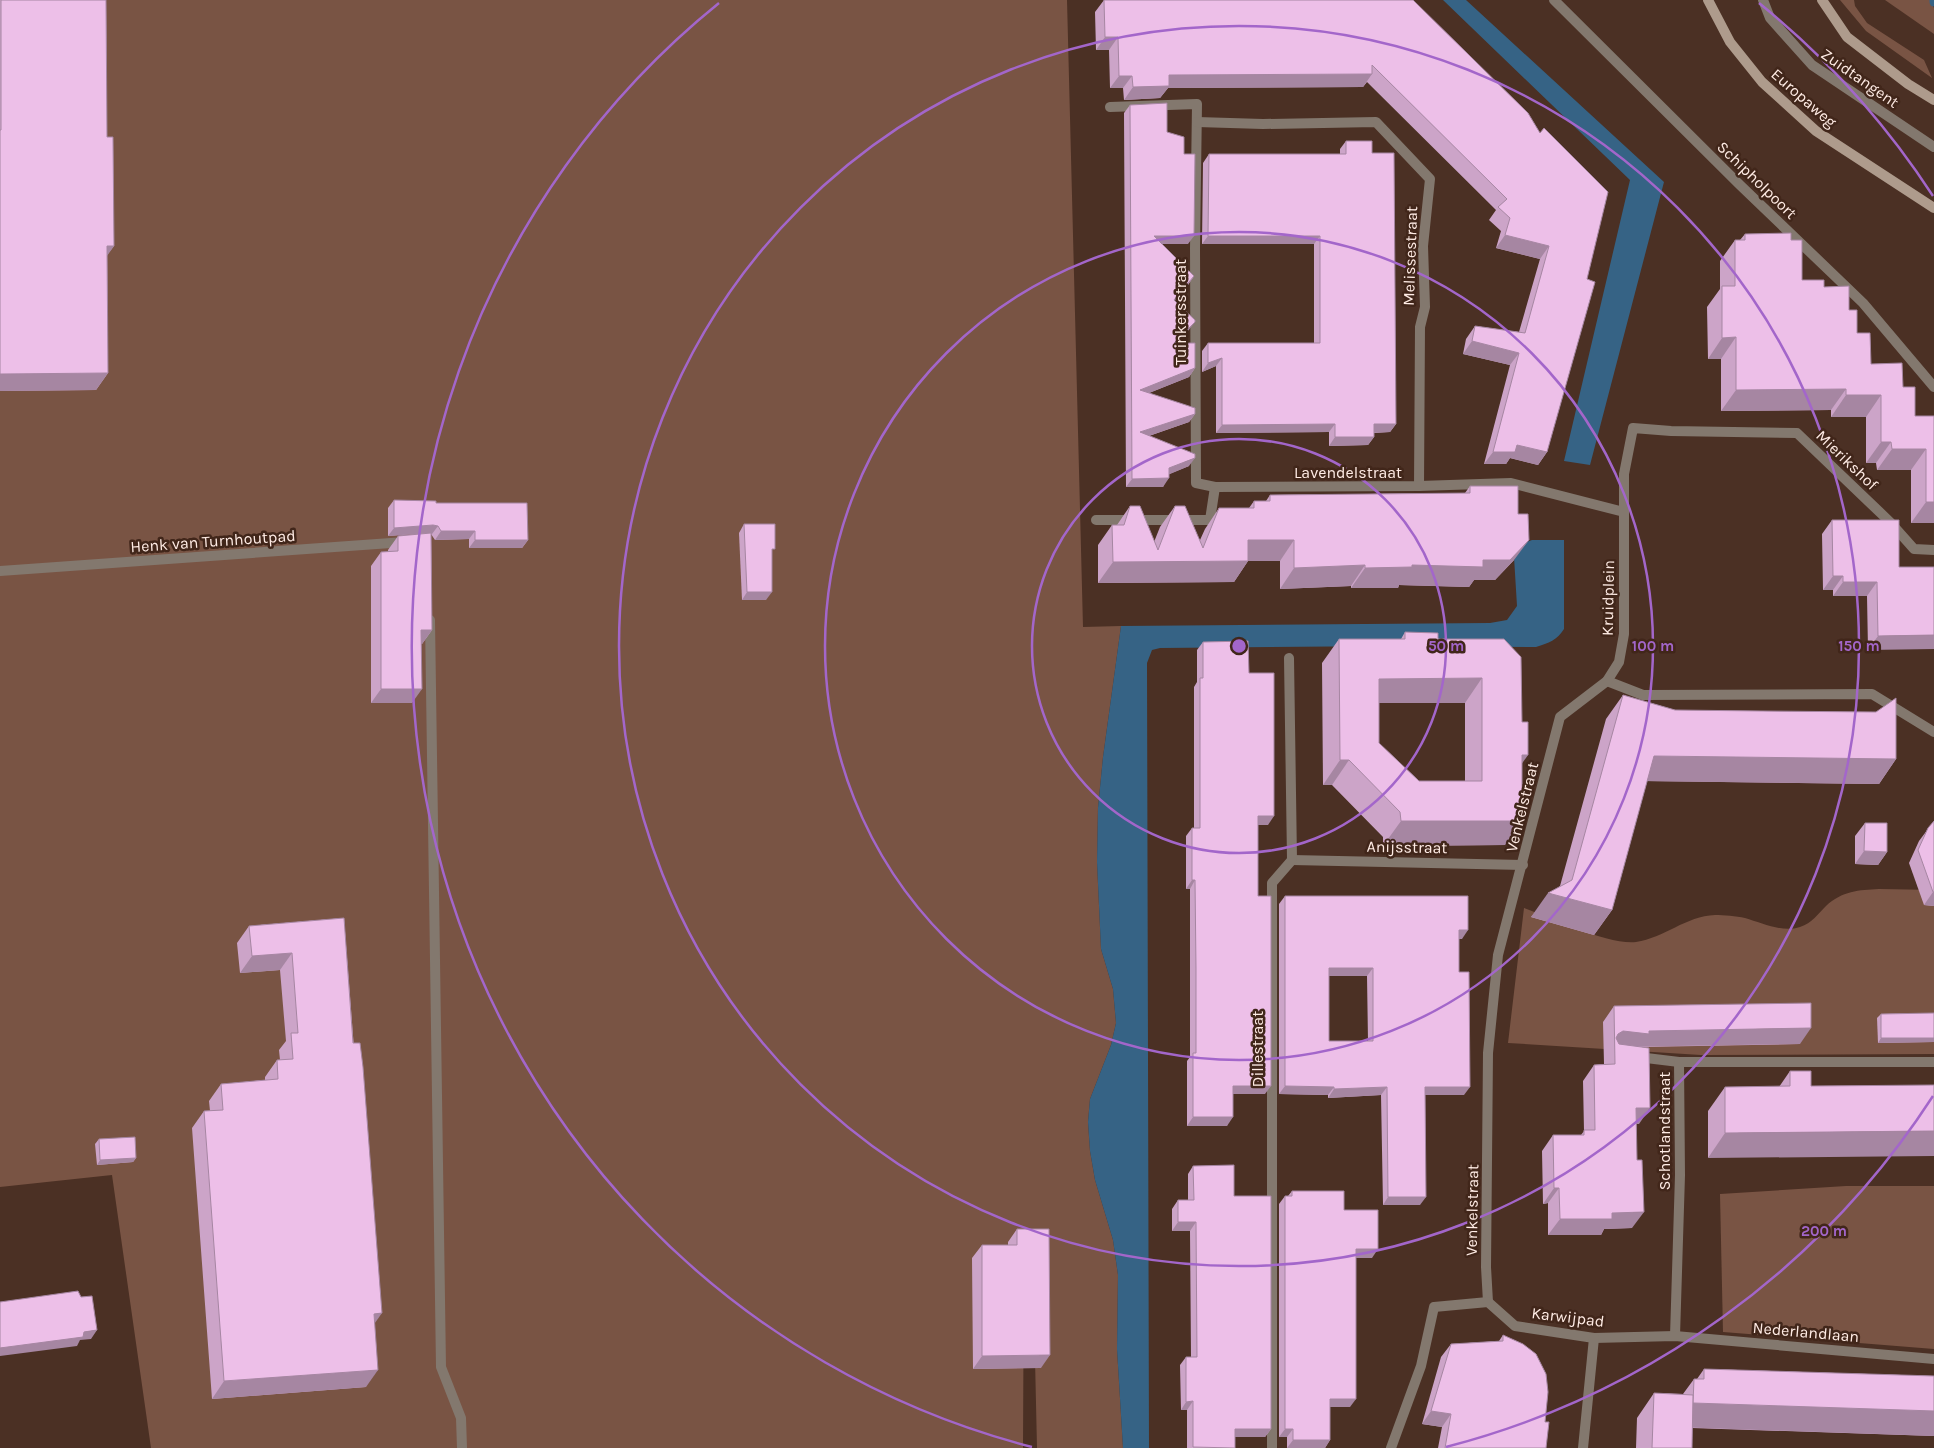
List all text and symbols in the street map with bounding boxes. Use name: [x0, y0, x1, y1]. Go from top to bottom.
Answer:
street label: Zuidtangent: [1817, 44, 1903, 112]
street label: Europaweg: [1767, 65, 1841, 131]
street label: Schipholpoort: [1713, 137, 1801, 223]
street label: Melissestraat: [1399, 206, 1421, 306]
street label: Tuinkersstraat: [1171, 259, 1190, 365]
street label: Mierikshof: [1812, 426, 1882, 494]
street label: Lavendelstraat: [1294, 463, 1402, 482]
street label: Henk van Turnhoutpad: [130, 526, 296, 556]
street label: Kruidplein: [1598, 560, 1618, 636]
centre of rings: [1230, 637, 1248, 655]
text: 50 m: [1428, 637, 1464, 655]
text: 100 m: [1632, 637, 1674, 655]
text: 150 m: [1838, 637, 1880, 655]
street label: Venkelstraat: [1502, 760, 1542, 854]
street label: Anijsstraat: [1366, 837, 1448, 857]
street label: Dillestraat: [1248, 1011, 1267, 1087]
street label: Schotlandstraat: [1655, 1072, 1674, 1190]
street label: Venkelstraat: [1462, 1164, 1482, 1256]
text: 200 m: [1801, 1222, 1847, 1240]
street label: Karwijpad: [1530, 1303, 1606, 1331]
street label: Nederlandlaan: [1752, 1318, 1860, 1346]

